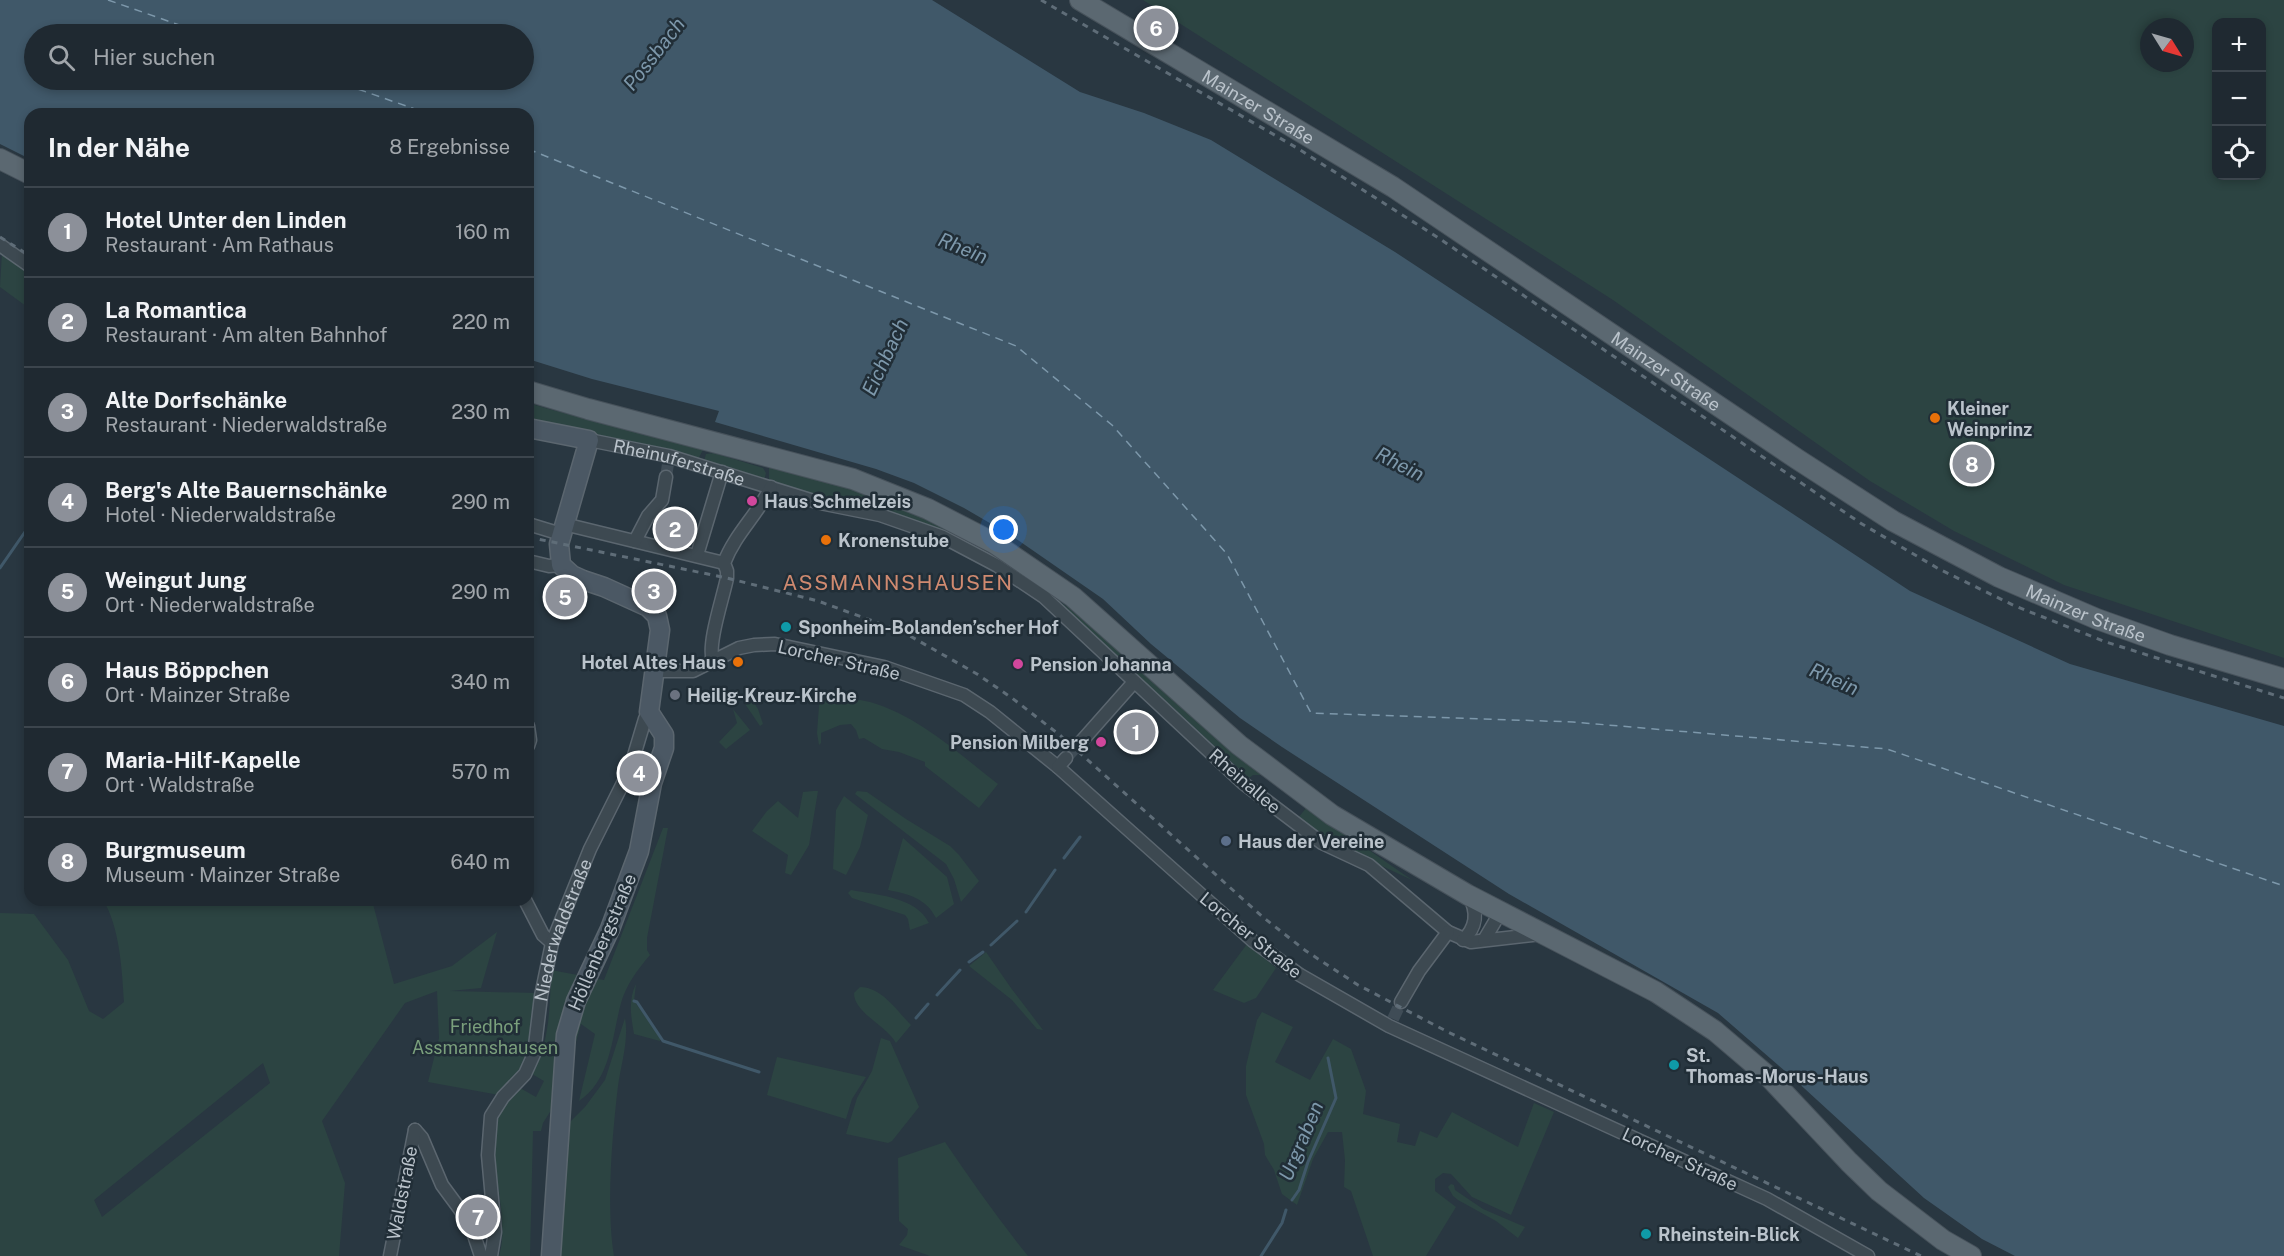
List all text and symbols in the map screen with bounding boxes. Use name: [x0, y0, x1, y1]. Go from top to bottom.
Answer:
pin: 6: [1136, 6, 1176, 51]
water label: Possbach: [618, 13, 690, 95]
north arrow: [2140, 18, 2194, 72]
map controls: [2212, 18, 2266, 180]
button: +: [2212, 18, 2266, 72]
search box: [24, 24, 534, 90]
icon: search: [45, 41, 78, 74]
text: Hier suchen: [93, 44, 215, 70]
street label: Mainzer Straße: [1199, 65, 1319, 148]
button: −: [2212, 72, 2266, 126]
button: locate: [2212, 126, 2266, 180]
text: In der Nähe: [48, 132, 190, 163]
text: 8 Ergebnisse: [389, 135, 510, 159]
text: Hotel Unter den Linden: [105, 207, 346, 233]
text: 1: [63, 220, 72, 244]
text: 160 m: [455, 220, 510, 244]
water label: Rhein: [935, 227, 991, 269]
text: Restaurant · Am Rathaus: [105, 233, 334, 257]
text: La Romantica: [105, 297, 247, 323]
text: 2: [61, 310, 74, 334]
text: 220 m: [452, 310, 510, 334]
water label: Eichbach: [857, 315, 913, 399]
text: Restaurant · Am alten Bahnhof: [105, 323, 387, 347]
street label: Mainzer Straße: [1608, 327, 1725, 415]
text: Alte Dorfschänke: [105, 387, 287, 413]
place label: Kleiner Weinprinz: [1947, 398, 2032, 440]
text: 3: [61, 400, 74, 424]
text: 230 m: [451, 400, 510, 424]
marker: Kleiner Weinprinz: [1928, 411, 1942, 425]
text: Restaurant · Niederwaldstraße: [105, 413, 387, 437]
street label: Rheinuferstraße: [612, 435, 748, 490]
water label: Rhein: [1372, 442, 1428, 486]
pin: 8: [1952, 442, 1992, 486]
text: Berg's Alte Bauernschänke: [105, 477, 388, 503]
text: 4: [61, 490, 74, 514]
text: 290 m: [451, 490, 510, 514]
place label: Haus Schmelzeis: [764, 491, 911, 512]
marker: Haus Schmelzeis: [745, 494, 759, 508]
text: Hotel · Niederwaldstraße: [105, 503, 336, 527]
pin: 2: [656, 506, 694, 552]
your location: [989, 515, 1018, 544]
place label: Kronenstube: [838, 530, 949, 551]
marker: Kronenstube: [819, 533, 833, 547]
text: Weingut Jung: [105, 567, 246, 593]
pin: 3: [634, 568, 674, 614]
district label: ASSMANNSHAUSEN: [783, 570, 1013, 595]
pin: 5: [546, 574, 584, 620]
street label: Mainzer Straße: [2023, 579, 2149, 646]
text: 5: [61, 580, 74, 604]
text: 290 m: [451, 580, 510, 604]
text: Ort · Niederwaldstraße: [105, 593, 315, 617]
place label: Sponheim-Bolanden’scher Hof: [798, 617, 1059, 638]
marker: Sponheim-Bolanden’scher Hof: [779, 620, 793, 634]
street label: Lorcher Straße: [776, 636, 902, 684]
place label: Hotel Altes Haus: [581, 652, 726, 673]
place label: Pension Johanna: [1030, 654, 1172, 675]
marker: Hotel Altes Haus: [731, 655, 745, 669]
text: Haus Böppchen: [105, 657, 269, 683]
marker: Pension Johanna: [1011, 657, 1025, 671]
water label: Rhein: [1806, 658, 1862, 700]
text: 6: [61, 670, 74, 694]
text: 340 m: [450, 670, 510, 694]
text: Ort · Mainzer Straße: [105, 683, 290, 707]
place label: Heilig-Kreuz-Kirche: [687, 685, 857, 706]
marker: Heilig-Kreuz-Kirche: [668, 688, 682, 702]
pin: 1: [1116, 710, 1156, 754]
place label: Pension Milberg: [950, 732, 1089, 753]
marker: Pension Milberg: [1094, 735, 1108, 749]
street label: Rheinallee: [1205, 744, 1285, 818]
text: Maria-Hilf-Kapelle: [105, 747, 301, 773]
pin: 4: [620, 750, 658, 796]
text: 7: [61, 760, 74, 784]
text: 570 m: [451, 760, 510, 784]
text: Ort · Waldstraße: [105, 773, 255, 797]
place label: Haus der Vereine: [1238, 831, 1384, 852]
marker: Haus der Vereine: [1219, 834, 1233, 848]
text: Burgmuseum: [105, 837, 246, 863]
text: 8: [61, 850, 74, 874]
text: 640 m: [451, 850, 510, 874]
street label: Niederwaldstraße: [530, 855, 596, 1003]
text: Museum · Mainzer Straße: [105, 863, 340, 887]
street label: Höllenbergstraße: [564, 870, 640, 1014]
street label: Lorcher Straße: [1196, 888, 1306, 982]
park label: Friedhof Assmannshausen: [412, 1016, 558, 1058]
place label: St. Thomas-Morus-Haus: [1686, 1045, 1868, 1087]
marker: St. Thomas-Morus-Haus: [1667, 1058, 1681, 1072]
water label: Urgraben: [1274, 1098, 1328, 1184]
street label: Lorcher Straße: [1619, 1123, 1741, 1195]
street label: Waldstraße: [383, 1144, 421, 1242]
pin: 7: [458, 1194, 498, 1240]
place label: Rheinstein-Blick: [1658, 1224, 1800, 1245]
marker: Rheinstein-Blick: [1639, 1227, 1653, 1241]

